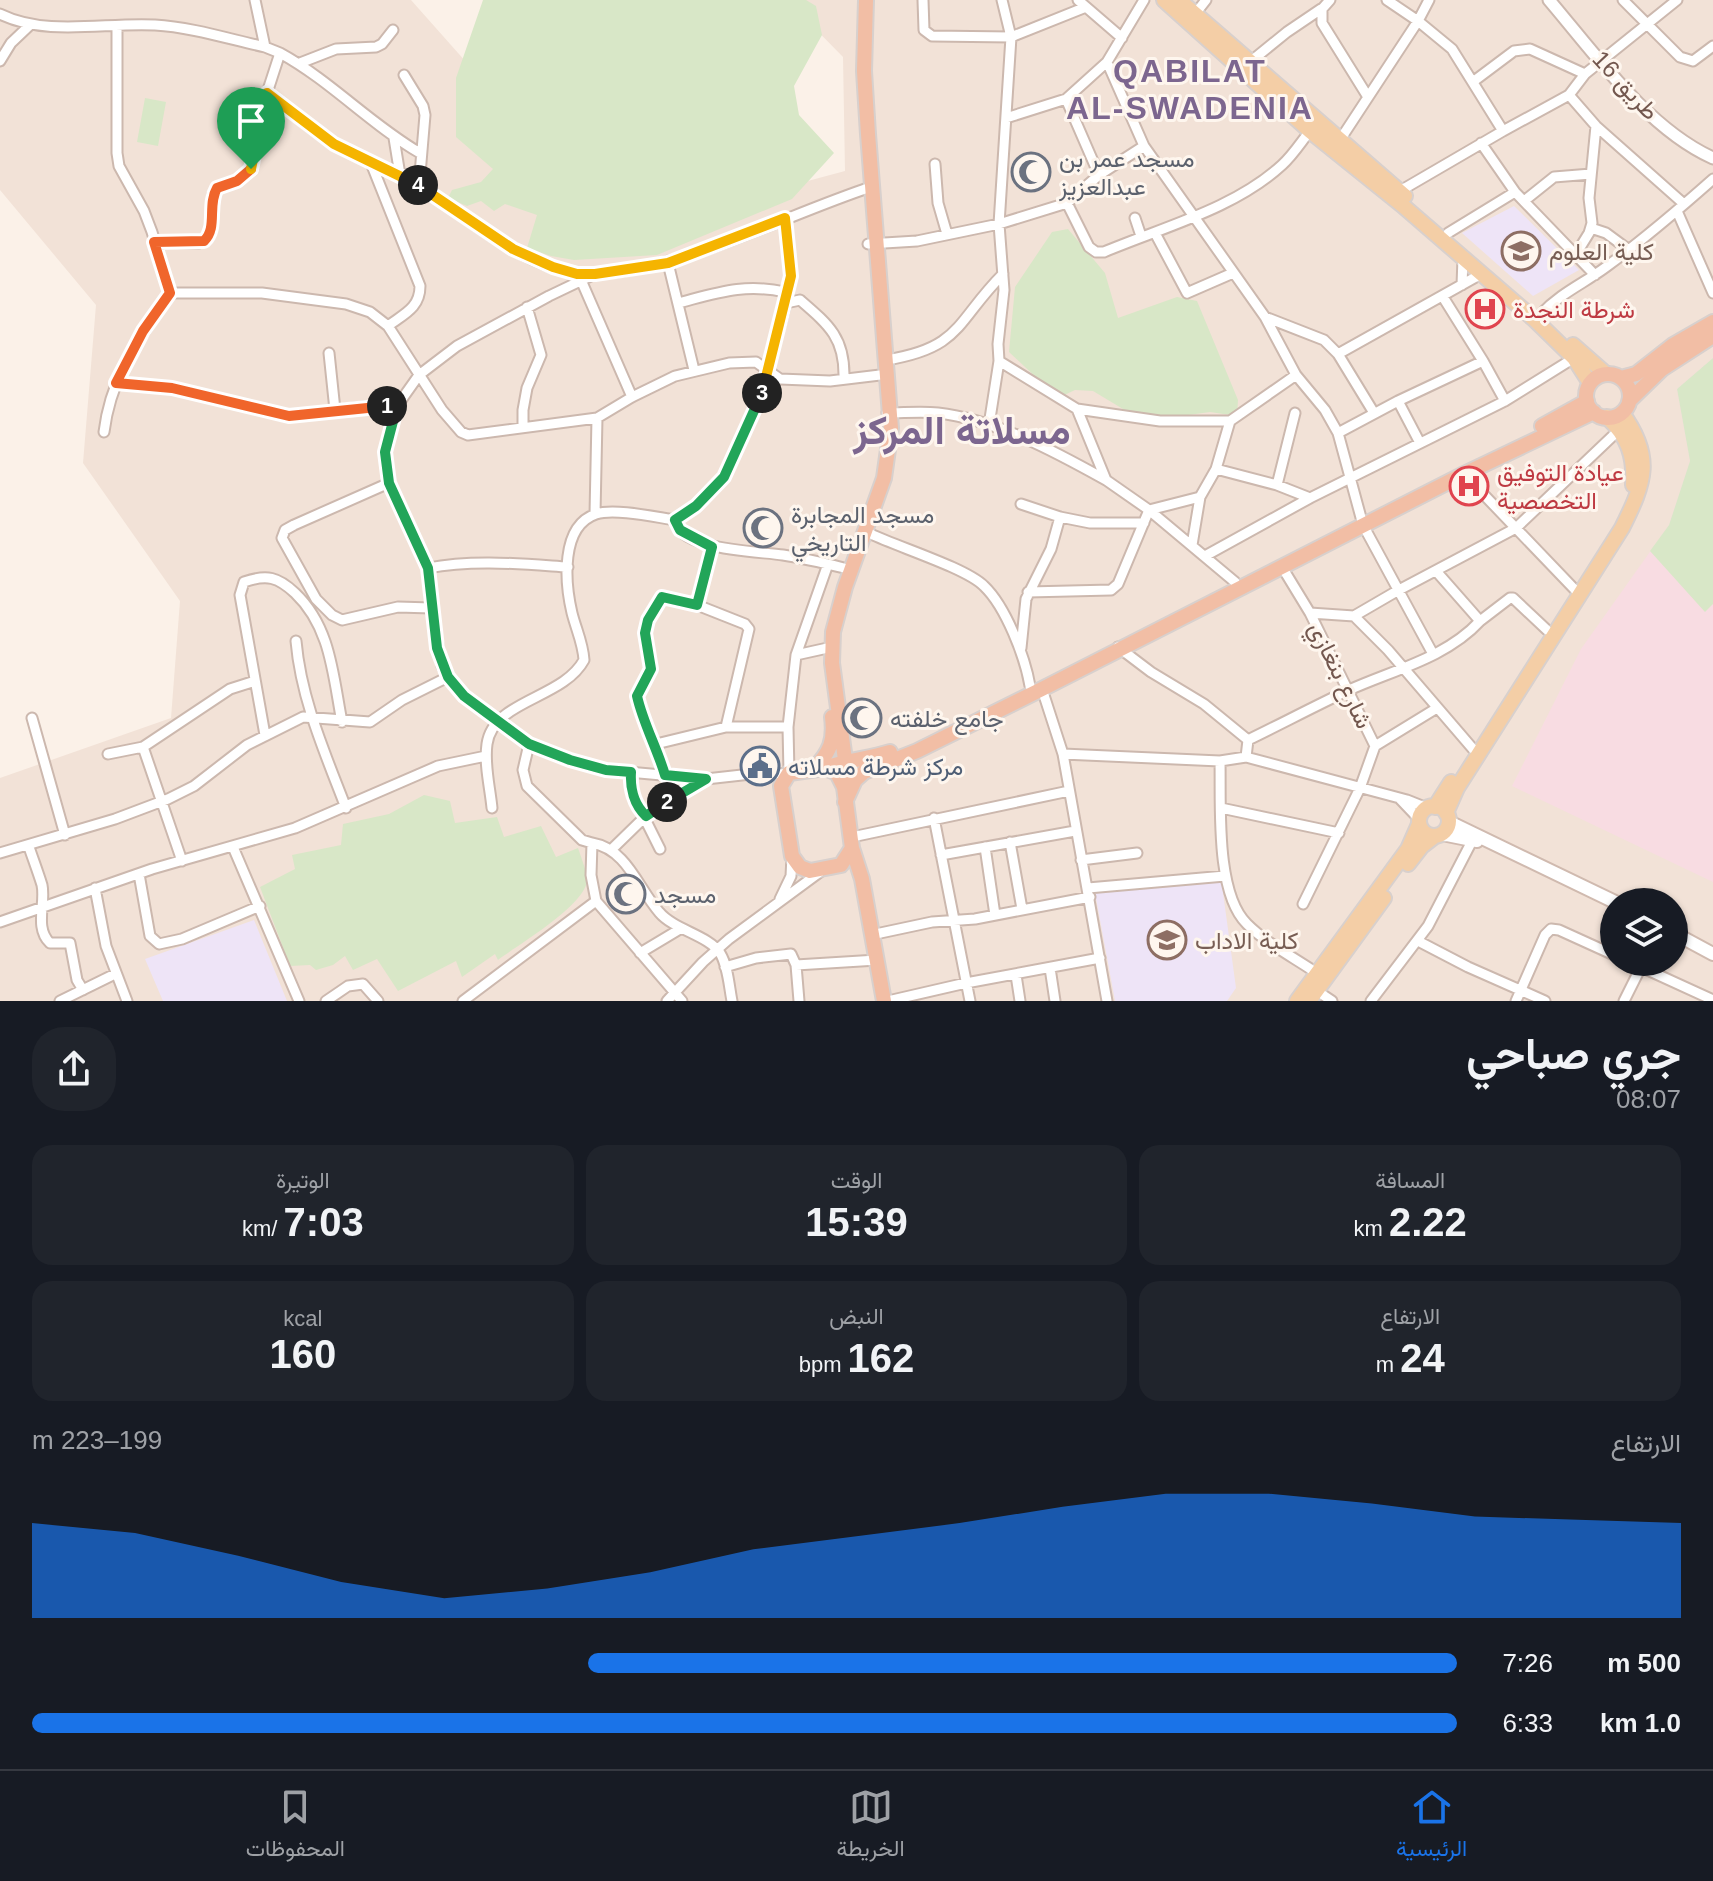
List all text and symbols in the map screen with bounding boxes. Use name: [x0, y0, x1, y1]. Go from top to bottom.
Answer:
street label: طريق 16: [1586, 45, 1665, 126]
district label: QABILAT AL-SWADENIA: [1066, 53, 1314, 126]
pin: [217, 87, 285, 169]
icon: arrive: [229, 99, 273, 143]
place label: مسجد عمر بن عبدالعزيز: [1058, 145, 1194, 202]
mosque icon: مسجد عمر بن عبدالعزيز: [1010, 151, 1052, 193]
pin: 4: [398, 165, 438, 205]
text: 4: [412, 172, 424, 197]
school or university icon: كلية العلوم: [1500, 230, 1542, 272]
place label: كلية العلوم: [1549, 238, 1654, 268]
hospital icon: شرطة النجدة: [1464, 288, 1506, 330]
place label: شرطة النجدة: [1513, 296, 1635, 325]
pin: 3: [742, 373, 782, 413]
text: 3: [756, 380, 768, 405]
pin: 1: [367, 386, 407, 426]
text: 1: [381, 393, 393, 418]
district label: مسلاتة المركز: [852, 408, 1071, 455]
place label: عيادة التوفيق التخصصية: [1497, 459, 1624, 515]
hospital icon: عيادة التوفيق التخصصية: [1448, 465, 1490, 507]
place label: مسجد المجابرة التاريخي: [791, 501, 934, 562]
mosque icon: مسجد المجابرة التاريخي: [742, 507, 784, 549]
street label: شارع بنغازي: [1298, 617, 1378, 735]
mosque icon: جامع خلفته: [841, 697, 883, 739]
place label: جامع خلفته: [890, 705, 1004, 736]
public building icon: مركز شرطة مسلاته: [739, 745, 781, 787]
place label: مركز شرطة مسلاته: [788, 753, 963, 782]
pin: 2: [647, 782, 687, 822]
text: 2: [661, 789, 673, 814]
mosque icon: مسجد: [605, 873, 647, 915]
place label: مسجد: [654, 881, 716, 909]
map controls: [1600, 888, 1688, 976]
button: layers: [1600, 888, 1688, 976]
school or university icon: كلية الاداب: [1146, 919, 1188, 961]
place label: كلية الاداب: [1195, 927, 1298, 955]
button: share: [32, 1027, 116, 1111]
text: جري صباحي: [1466, 1029, 1681, 1078]
text: 08:07: [1616, 1084, 1681, 1114]
text: الوتيرة: [276, 1168, 330, 1193]
text: الوقت: [831, 1168, 882, 1193]
text: المسافة: [1375, 1168, 1445, 1193]
text: 7:03: [284, 1200, 364, 1244]
text: 15:39: [805, 1200, 908, 1244]
text: 2.22: [1389, 1200, 1467, 1244]
text: /km: [242, 1216, 284, 1241]
text: km: [1354, 1216, 1389, 1241]
text: النبض: [829, 1304, 884, 1329]
text: الارتفاع: [1380, 1304, 1440, 1329]
text: kcal: [283, 1306, 322, 1331]
text: 160: [269, 1332, 336, 1376]
text: 162: [848, 1336, 914, 1380]
text: 24: [1400, 1336, 1445, 1380]
text: bpm: [799, 1352, 848, 1377]
text: m: [1376, 1352, 1400, 1377]
text: 199–223 m: [32, 1425, 162, 1455]
text: الارتفاع: [1610, 1428, 1681, 1458]
text: 7:26: [1502, 1648, 1553, 1678]
text: 500 m: [1607, 1648, 1681, 1678]
text: 6:33: [1502, 1708, 1553, 1738]
text: 1.0 km: [1600, 1708, 1681, 1738]
tab: المحفوظات: [246, 1785, 345, 1868]
tab: الخريطة: [836, 1785, 905, 1868]
tab: الرئيسية: [1396, 1785, 1467, 1868]

